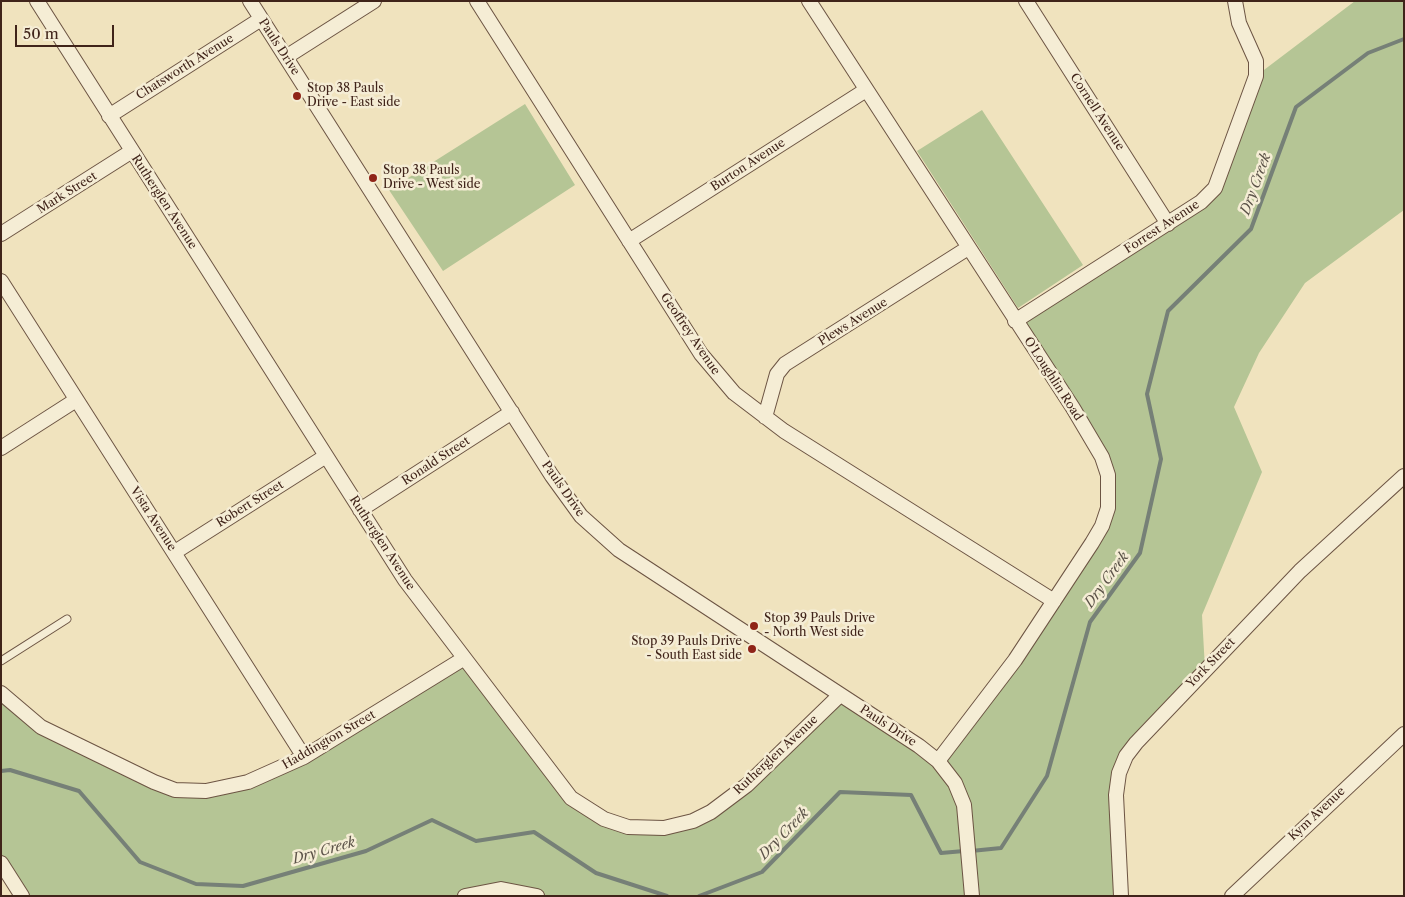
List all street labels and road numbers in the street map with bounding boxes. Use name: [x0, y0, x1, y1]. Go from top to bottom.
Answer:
street label: Pauls Drive: [255, 16, 303, 78]
street label: Chatsworth Avenue: [134, 31, 236, 103]
street label: Cornell Avenue: [1067, 71, 1127, 153]
street label: Burton Avenue: [708, 136, 788, 194]
street label: Rutherglen Avenue: [128, 152, 200, 252]
street label: Mark Street: [35, 169, 99, 217]
street label: Forrest Avenue: [1122, 197, 1202, 257]
street label: Geoffrey Avenue: [657, 290, 723, 378]
street label: Plews Avenue: [816, 295, 890, 349]
street label: O'Loughlin Road: [1021, 335, 1085, 423]
street label: Ronald Street: [399, 434, 473, 488]
street label: Pauls Drive: [539, 458, 587, 520]
street label: Robert Street: [214, 478, 286, 530]
street label: Vista Avenue: [127, 484, 179, 554]
street label: Rutherglen Avenue: [346, 493, 418, 593]
street label: York Street: [1184, 635, 1238, 691]
street label: Pauls Drive: [857, 702, 919, 750]
street label: Haddington Street: [280, 708, 378, 772]
street label: Rutherglen Avenue: [731, 712, 821, 798]
street label: Kym Avenue: [1286, 784, 1348, 844]

